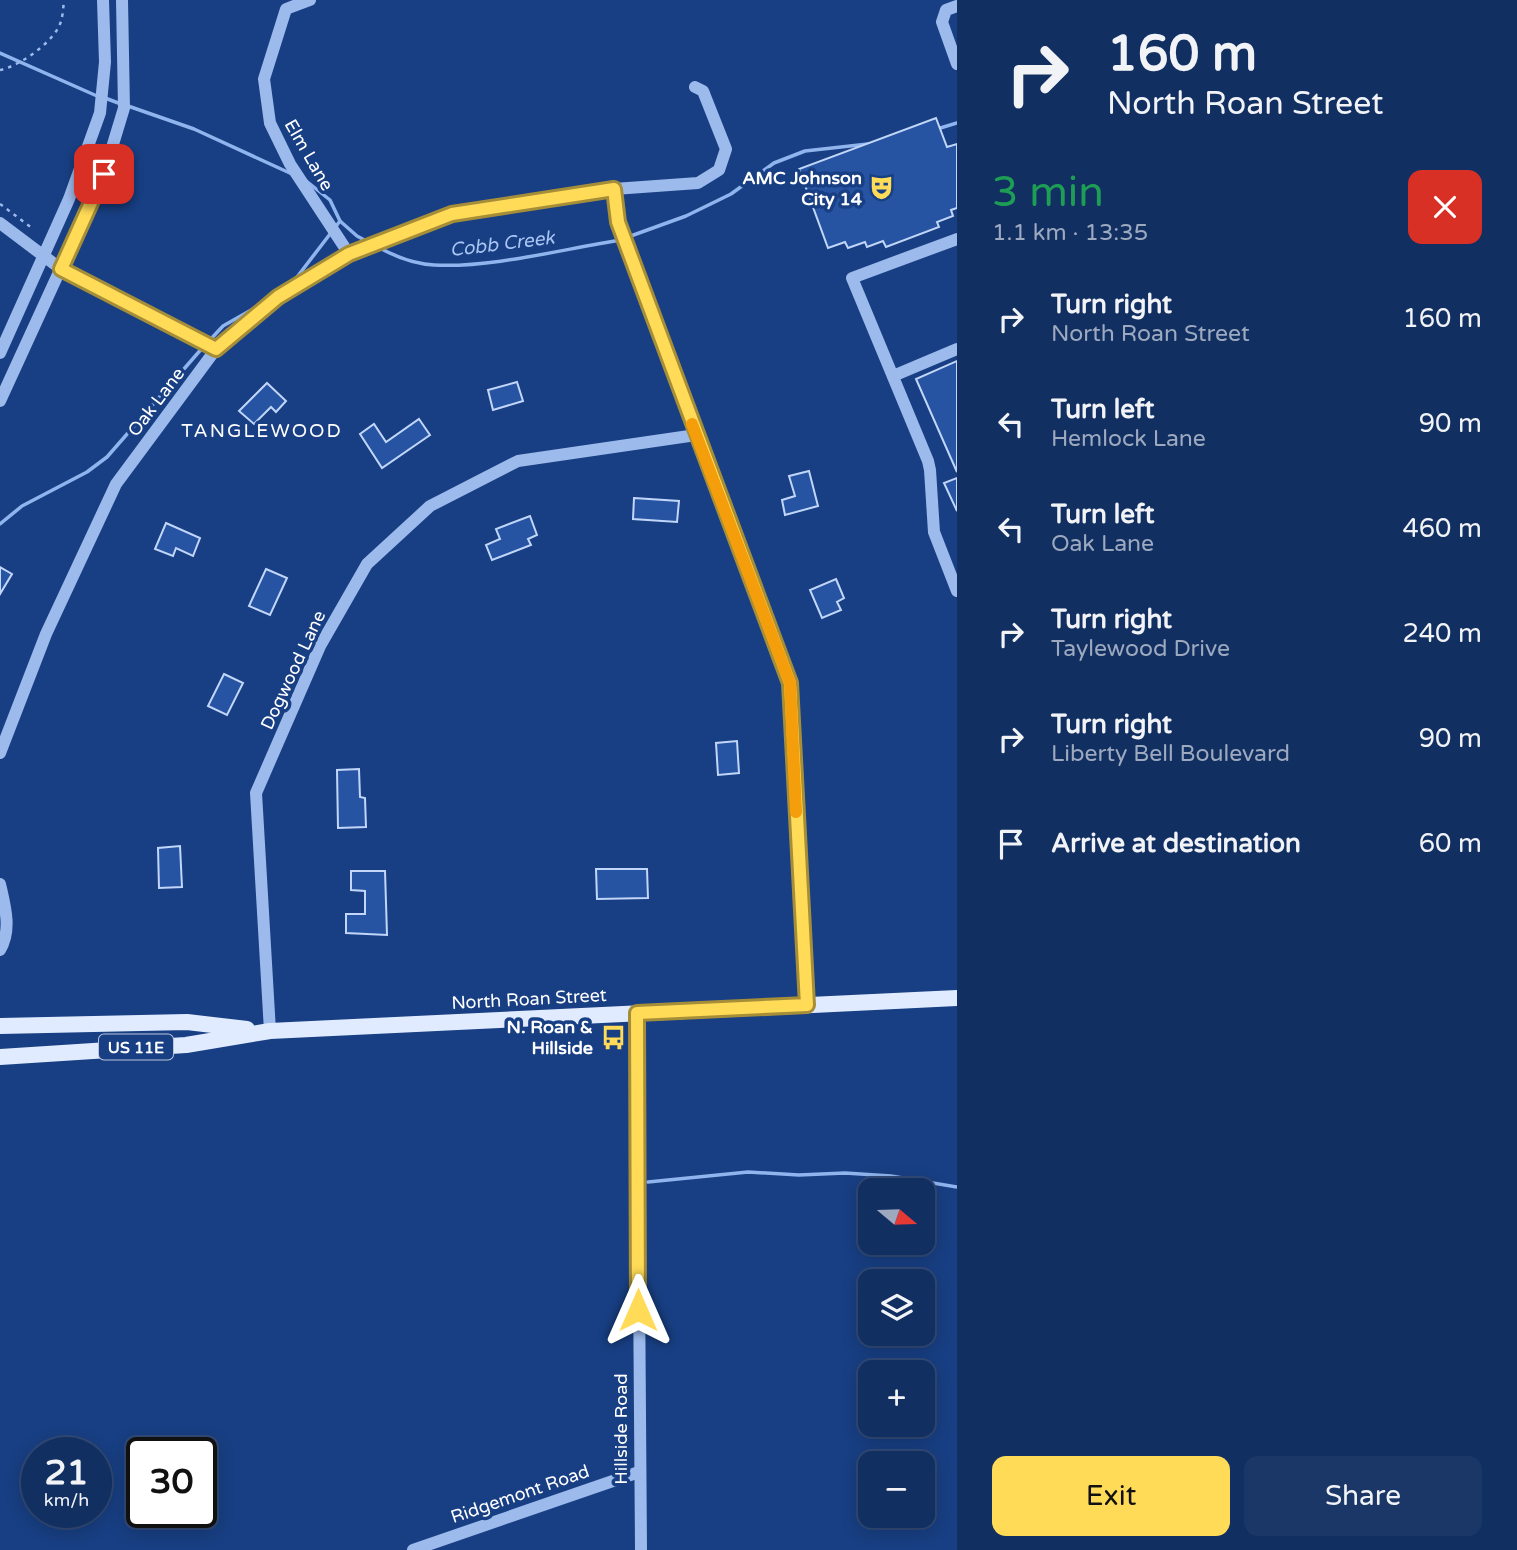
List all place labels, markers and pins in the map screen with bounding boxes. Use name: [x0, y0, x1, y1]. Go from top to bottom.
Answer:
pin: [74, 144, 134, 204]
place label: AMC Johnson City 14: [742, 167, 863, 210]
theatre icon: AMC Johnson City 14: [868, 174, 896, 202]
place label: N. Roan & Hillside: [506, 1016, 593, 1059]
bus stop icon: N. Roan & Hillside: [599, 1023, 627, 1051]

